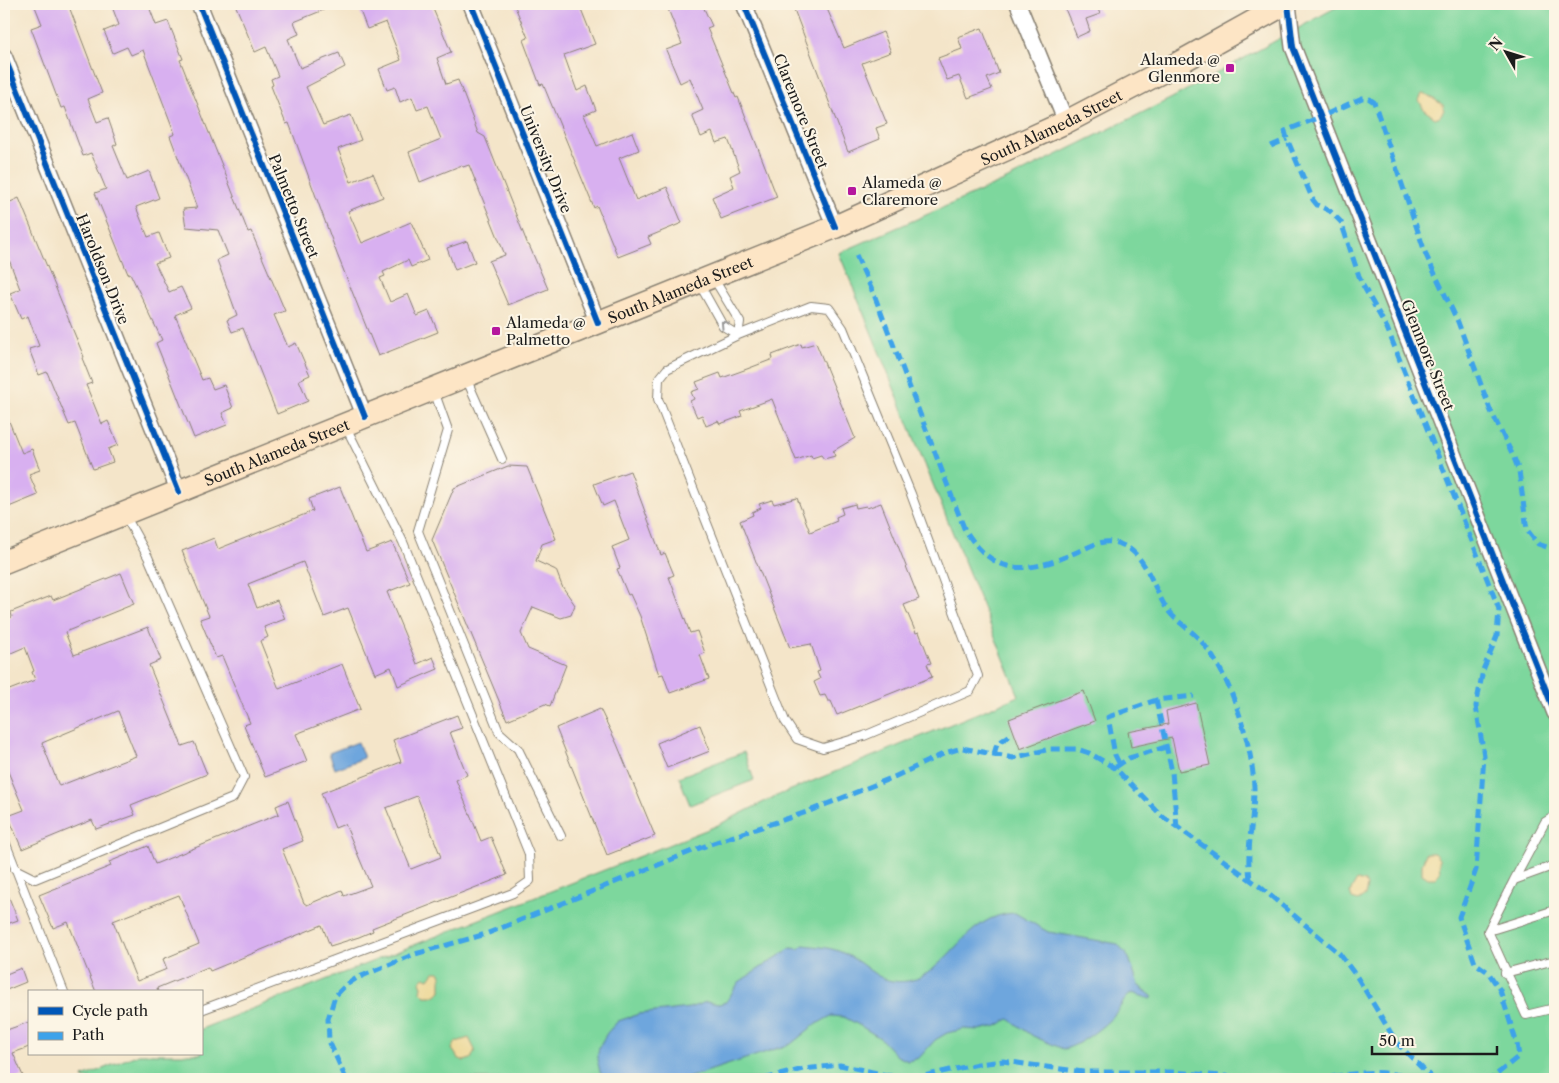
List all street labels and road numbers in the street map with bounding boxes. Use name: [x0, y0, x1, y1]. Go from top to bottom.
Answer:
street label: Claremore Street: [769, 51, 833, 172]
street label: South Alameda Street: [977, 85, 1126, 169]
street label: University Drive: [516, 102, 576, 216]
street label: Palmetto Street: [264, 151, 324, 262]
street label: Haroldson Drive: [72, 211, 134, 327]
street label: South Alameda Street: [605, 251, 756, 327]
street label: Glenmore Street: [1397, 296, 1459, 414]
street label: South Alameda Street: [201, 414, 353, 490]

